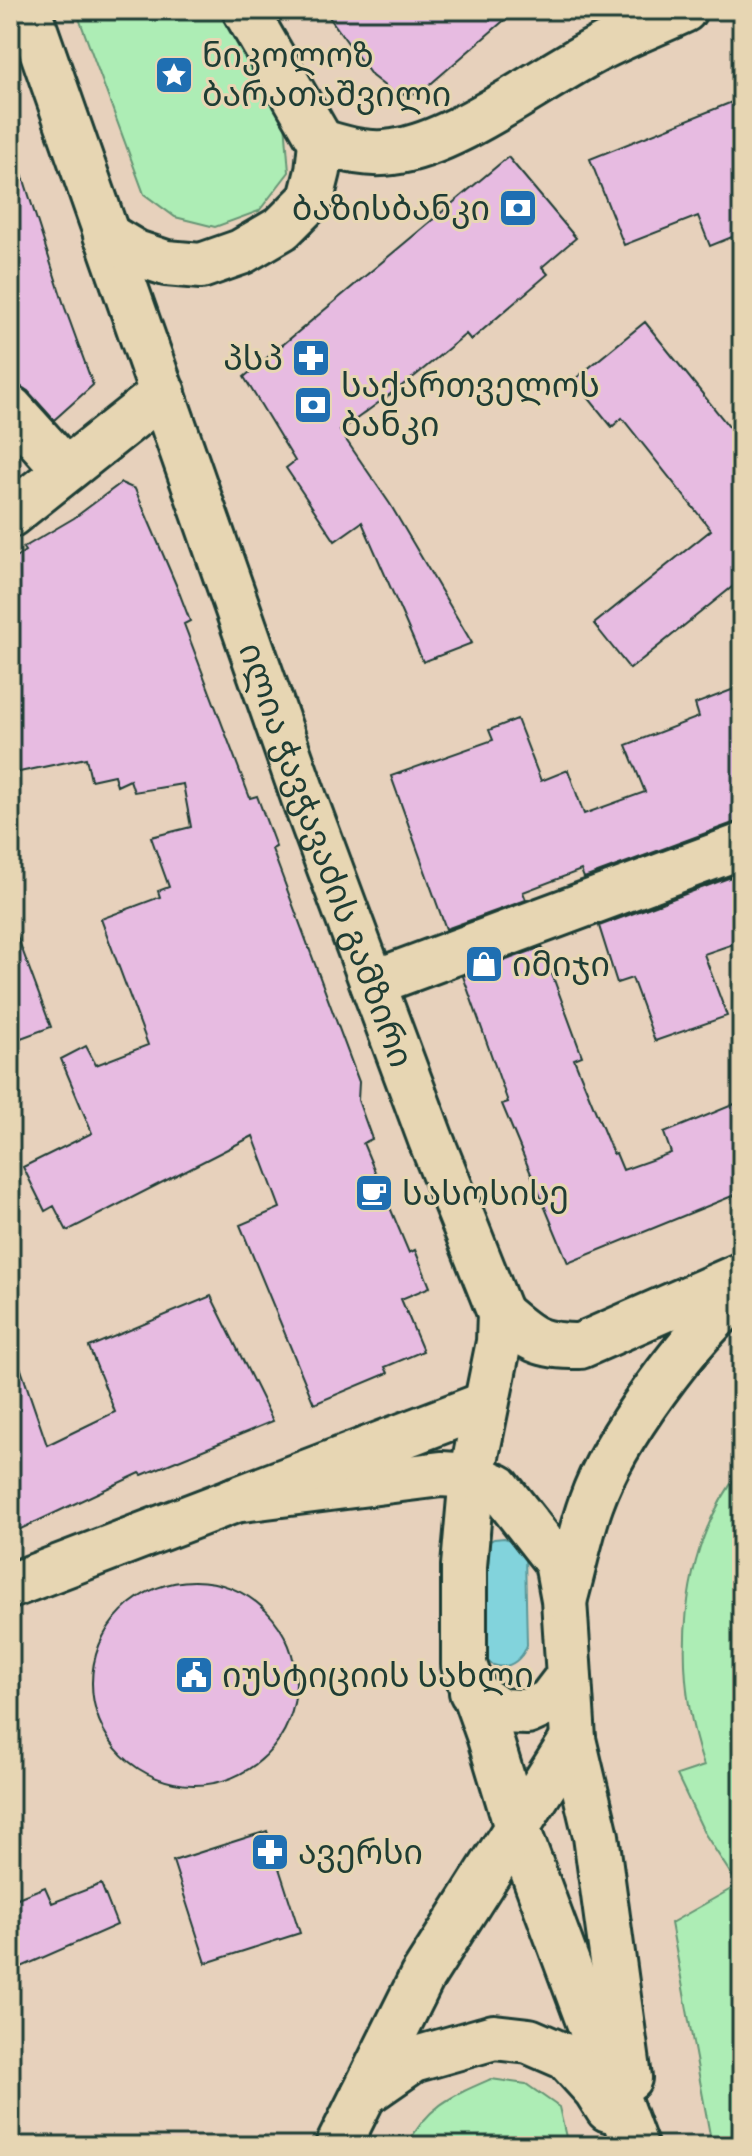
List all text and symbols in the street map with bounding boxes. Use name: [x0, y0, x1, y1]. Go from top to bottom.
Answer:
place label: ნიკოლოზ ბარათაშვილი: [202, 35, 451, 115]
place icon: ნიკოლოზ ბარათაშვილი: [153, 54, 195, 96]
bank icon: ბაზისბანკი: [497, 187, 539, 229]
place label: ბაზისბანკი: [292, 188, 490, 229]
pharmacy icon: პსპ: [290, 337, 332, 379]
place label: პსპ: [223, 338, 283, 379]
place label: საქართველოს ბანკი: [341, 365, 600, 445]
bank icon: საქართველოს ბანკი: [292, 384, 334, 426]
street label: ილია ჭავჭავაძის გამზირი: [231, 637, 423, 1073]
shop icon: იმიჯი: [463, 943, 505, 985]
place label: იმიჯი: [512, 944, 610, 985]
cafe icon: სასოსისე: [353, 1172, 395, 1214]
place label: სასოსისე: [402, 1173, 569, 1214]
public building icon: იუსტიციის სახლი: [173, 1654, 215, 1696]
place label: იუსტიციის სახლი: [222, 1655, 534, 1696]
pharmacy icon: ავერსი: [249, 1831, 291, 1873]
place label: ავერსი: [298, 1832, 423, 1873]

